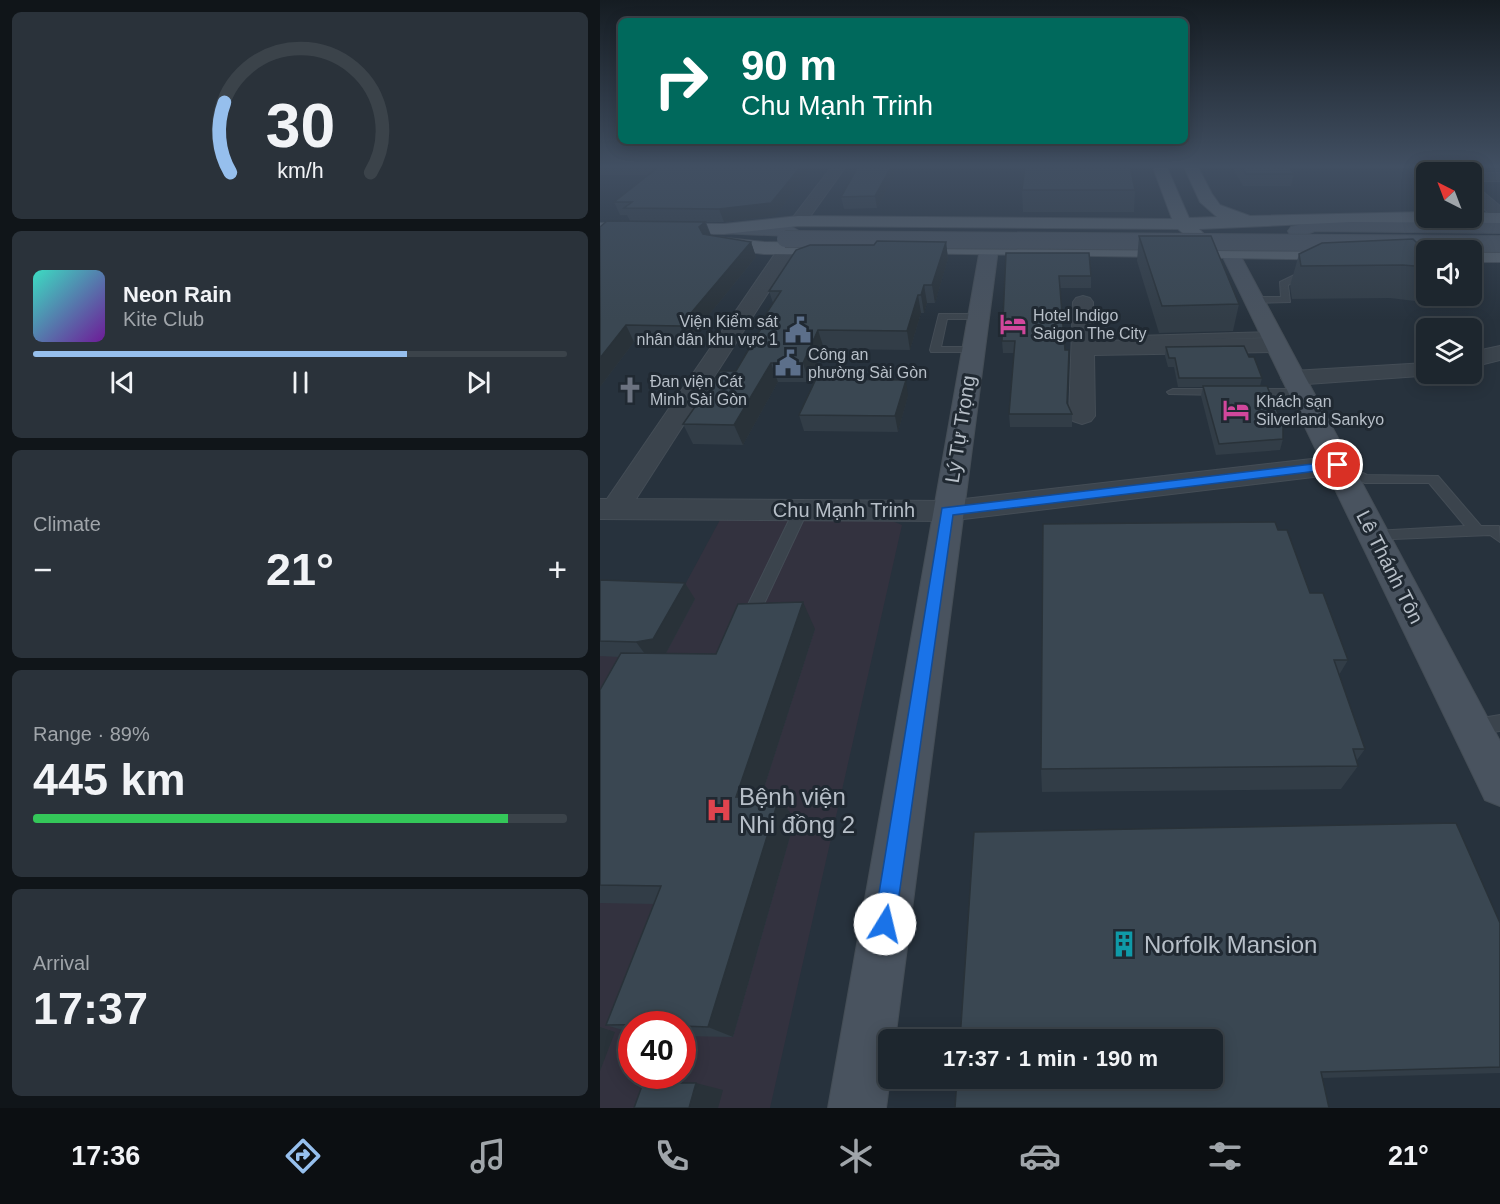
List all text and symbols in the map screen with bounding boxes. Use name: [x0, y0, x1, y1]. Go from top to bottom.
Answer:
icon: right: [642, 42, 720, 120]
text: 90 m: [741, 42, 837, 89]
text: 30: [265, 91, 335, 160]
text: Chu Mạnh Trinh: [741, 91, 933, 121]
text: km/h: [277, 159, 323, 183]
north arrow: [1416, 162, 1482, 228]
map controls: [1416, 162, 1482, 384]
button: sound: [1416, 240, 1482, 306]
text: Neon Rain: [123, 282, 232, 307]
place label: Hotel Indigo Saigon The City: [1033, 307, 1147, 342]
text: Kite Club: [123, 308, 204, 330]
hotel icon: Hotel Indigo Saigon The City: [998, 309, 1028, 339]
place label: Viện Kiểm sát nhân dân khu vực 1: [637, 313, 779, 348]
public building icon: Viện Kiểm sát nhân dân khu vực 1: [783, 315, 813, 345]
button: layers: [1416, 318, 1482, 384]
place label: Công an phường Sài Gòn: [808, 346, 927, 381]
public building icon: Công an phường Sài Gòn: [773, 348, 803, 378]
icon: previous: [106, 366, 139, 399]
icon: pause: [284, 366, 317, 399]
icon: next: [462, 366, 495, 399]
place label: Đan viện Cát Minh Sài Gòn: [650, 373, 747, 408]
street label: Lý Tự Trọng: [941, 374, 979, 484]
church icon: Đan viện Cát Minh Sài Gòn: [615, 375, 645, 405]
place label: Khách sạn Silverland Sankyo: [1256, 393, 1384, 428]
hotel icon: Khách sạn Silverland Sankyo: [1221, 395, 1251, 425]
pin: [1312, 439, 1363, 490]
icon: arrive: [1321, 448, 1354, 481]
street label: Chu Mạnh Trinh: [773, 499, 915, 521]
street label: Lê Thánh Tôn: [1352, 507, 1428, 627]
text: Climate: [33, 513, 101, 535]
text: 21°: [266, 544, 334, 595]
text: −: [33, 551, 52, 588]
text: +: [548, 551, 567, 588]
text: Range · 89%: [33, 723, 150, 745]
text: 445 km: [33, 754, 186, 805]
place label: Bệnh viện Nhi đồng 2: [739, 783, 855, 838]
hospital icon: Bệnh viện Nhi đồng 2: [704, 795, 734, 825]
position arrow: [853, 892, 917, 956]
building icon: Norfolk Mansion: [1109, 929, 1139, 959]
place label: Norfolk Mansion: [1144, 931, 1317, 958]
text: Arrival: [33, 952, 90, 974]
text: 17:37: [33, 983, 148, 1034]
speed limit sign: 40: [618, 1011, 696, 1089]
text: 17:37 · 1 min · 190 m: [943, 1046, 1158, 1071]
icon: directions: [282, 1135, 324, 1177]
icon: music: [467, 1135, 509, 1177]
icon: phone: [651, 1135, 693, 1177]
icon: climate: [835, 1135, 877, 1177]
icon: car: [1019, 1135, 1061, 1177]
icon: filters: [1204, 1135, 1246, 1177]
text: 17:36: [71, 1141, 140, 1171]
text: 21°: [1388, 1141, 1429, 1171]

